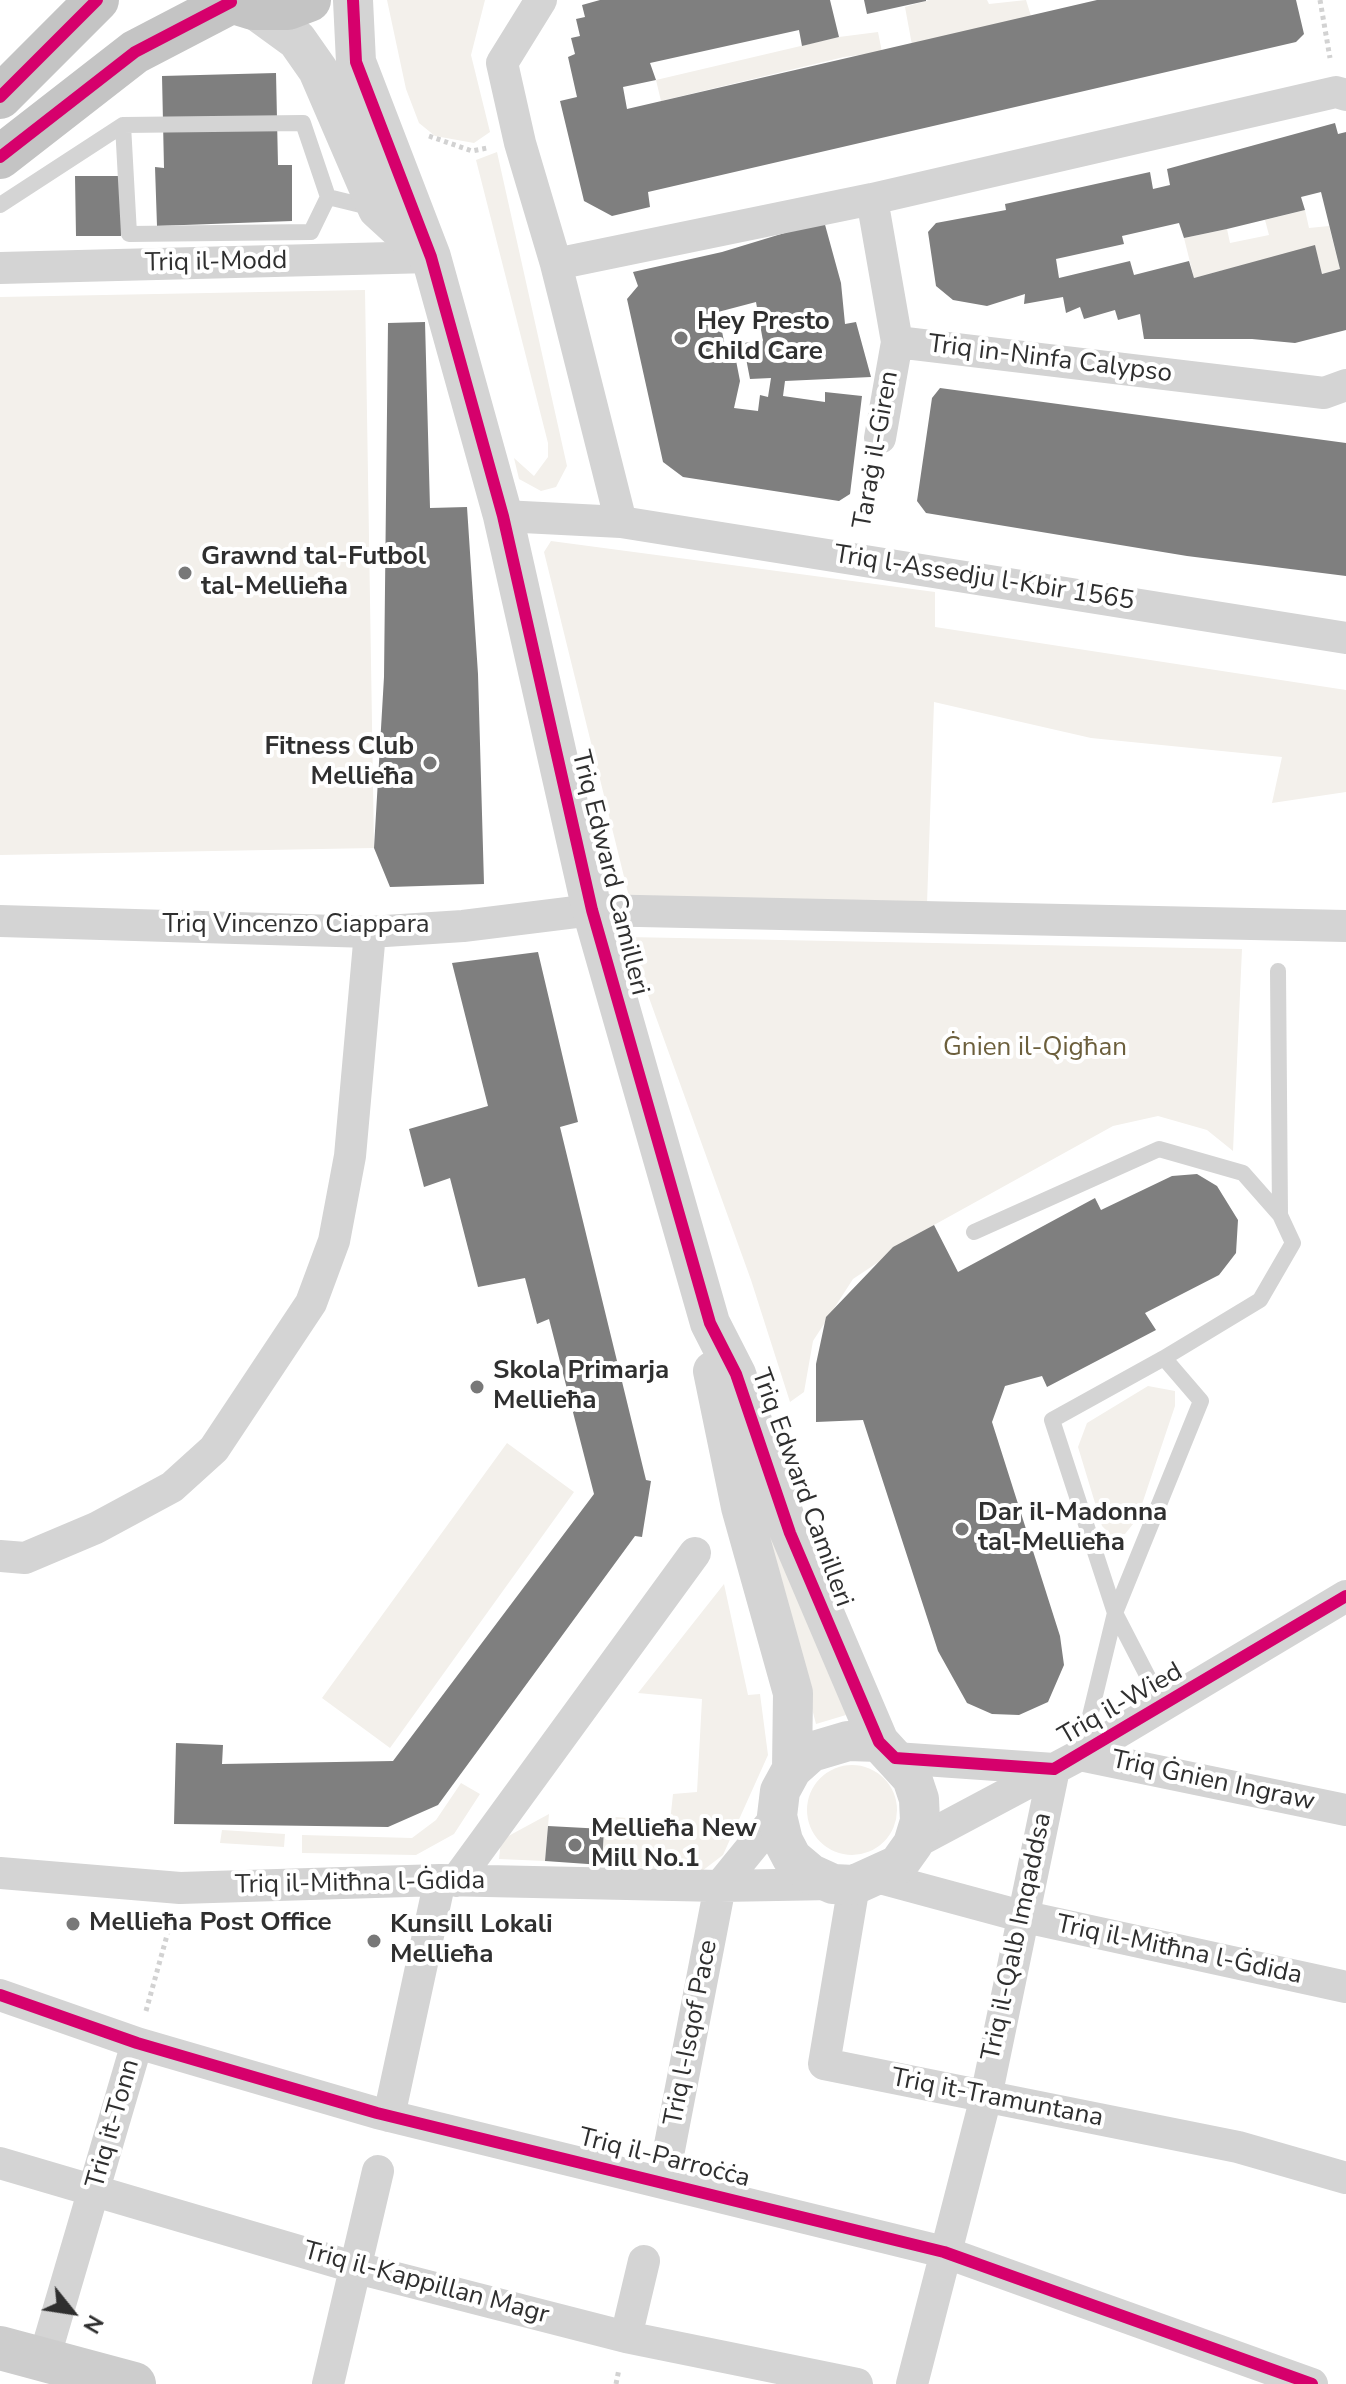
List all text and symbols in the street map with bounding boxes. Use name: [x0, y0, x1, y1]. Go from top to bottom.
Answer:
street label: Triq il-Modd: [145, 246, 287, 280]
place label: Hey Presto Child Care: [697, 307, 830, 368]
marker: Hey Presto Child Care: [672, 329, 690, 347]
street label: Triq in-Ninfa Calypso: [926, 330, 1174, 390]
street label: Taraġ il-Giren: [848, 369, 906, 531]
street label: Triq l-Assedju l-Kbir 1565: [832, 540, 1136, 618]
place label: Grawnd tal-Futbol tal-Mellieħa: [201, 542, 426, 604]
marker: Grawnd tal-Futbol tal-Mellieħa: [176, 564, 194, 582]
place label: Fitness Club Mellieħa: [264, 732, 414, 794]
street label: Triq Edward Camilleri: [564, 747, 654, 999]
marker: Fitness Club Mellieħa: [421, 754, 439, 772]
street label: Triq Vincenzo Ciappara: [162, 910, 430, 942]
park label: Ġnien il-Qigħan: [943, 1033, 1127, 1065]
place label: Skola Primarja Mellieħa: [493, 1356, 669, 1418]
street label: Triq Edward Camilleri: [743, 1365, 859, 1611]
marker: Skola Primarja Mellieħa: [468, 1378, 486, 1396]
place label: Dar il-Madonna tal-Mellieħa: [978, 1498, 1167, 1560]
marker: Dar il-Madonna tal-Mellieħa: [953, 1520, 971, 1538]
street label: Triq il-Wied: [1054, 1657, 1188, 1753]
street label: Triq Ġnien Ingraw: [1108, 1745, 1318, 1819]
street label: Triq il-Qalb Imqaddsa: [976, 1810, 1060, 2064]
place label: Mellieħa New Mill No.1: [591, 1814, 757, 1876]
marker: Mellieħa New Mill No.1: [566, 1836, 584, 1854]
street label: Triq il-Mitħna l-Ġdida: [235, 1866, 485, 1902]
place label: Mellieħa Post Office: [89, 1908, 332, 1940]
place label: Kunsill Lokali Mellieħa: [390, 1910, 553, 1972]
street label: Triq il-Mitħna l-Ġdida: [1053, 1910, 1305, 1992]
marker: Mellieħa Post Office: [64, 1915, 82, 1933]
marker: Kunsill Lokali Mellieħa: [365, 1932, 383, 1950]
street label: Triq l-Isqof Pace: [659, 1937, 725, 2129]
street label: Triq it-Tonn: [81, 2056, 147, 2192]
street label: Triq it-Tramuntana: [888, 2063, 1106, 2135]
street label: Triq il-Parroċċa: [575, 2123, 753, 2195]
street label: Triq il-Kappillan Magr: [300, 2236, 552, 2332]
north arrow: [32, 2272, 112, 2352]
text: N: [76, 2309, 110, 2339]

